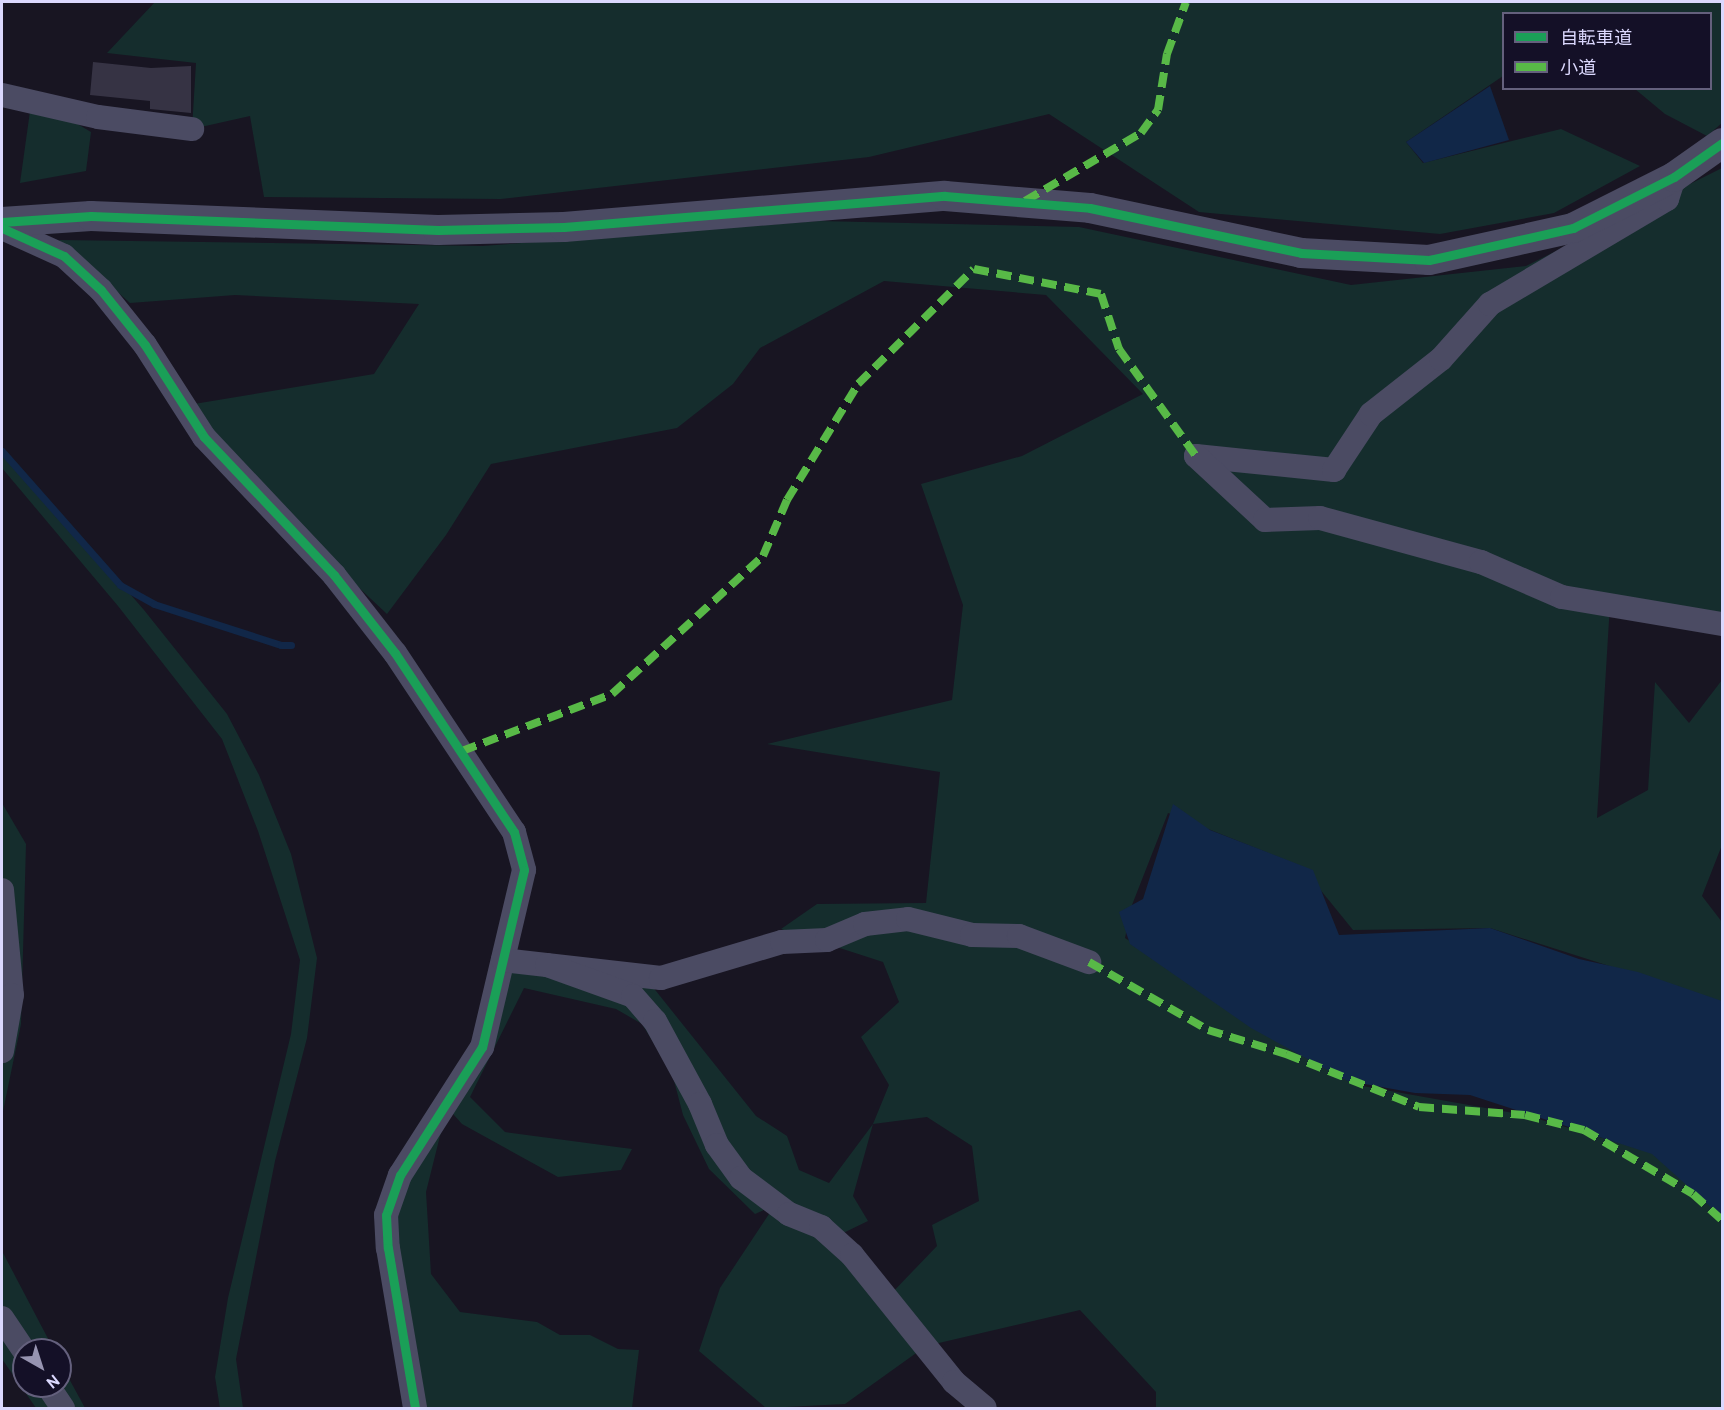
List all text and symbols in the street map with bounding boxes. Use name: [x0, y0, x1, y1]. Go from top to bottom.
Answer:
legend: [1502, 12, 1712, 90]
text: 自転車道: [1560, 28, 1632, 51]
text: 小道: [1560, 58, 1596, 81]
north arrow: [12, 1338, 72, 1398]
text: N: [41, 1369, 63, 1392]

